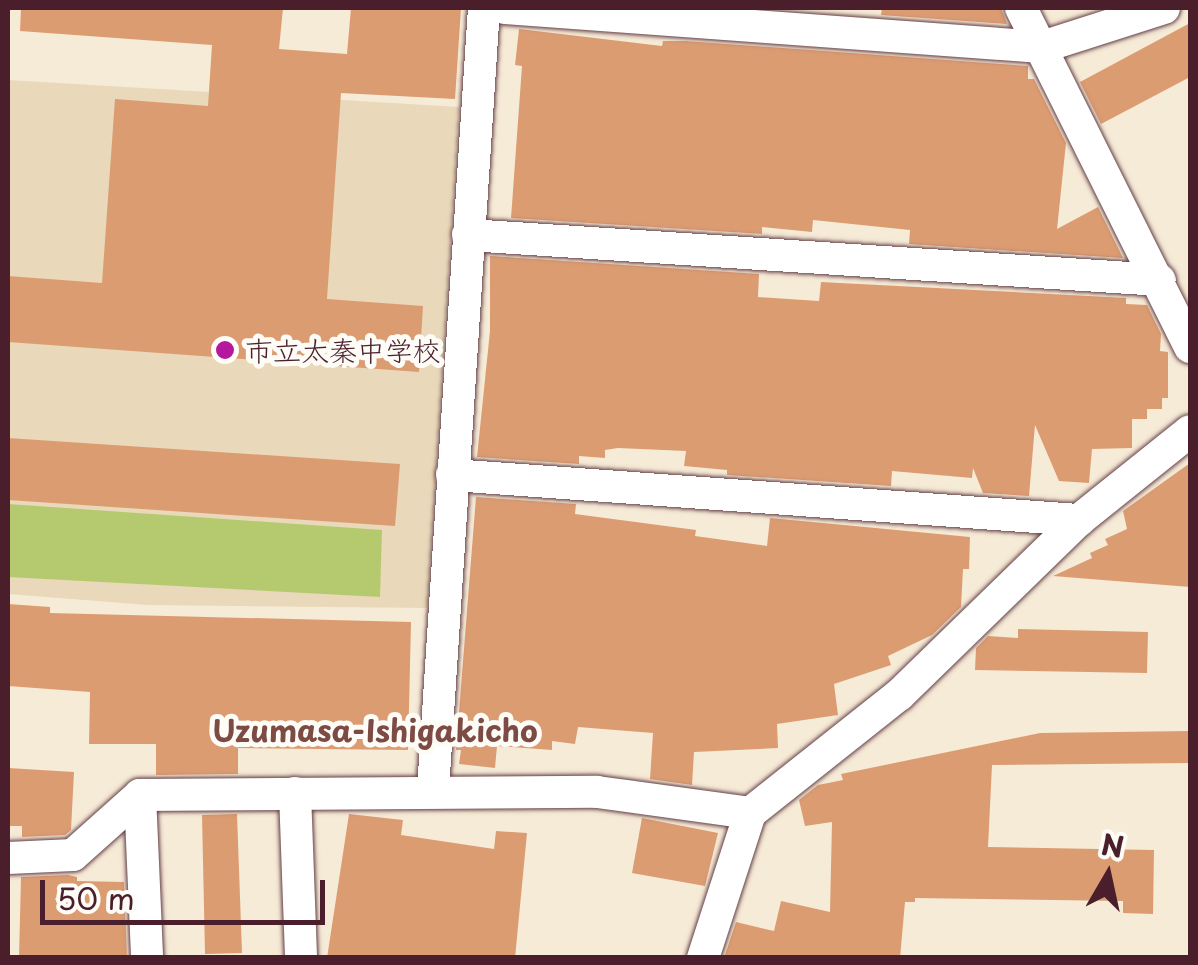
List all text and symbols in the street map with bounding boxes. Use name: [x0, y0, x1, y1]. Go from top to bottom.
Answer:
place label: 市立太秦中学校: [245, 333, 441, 367]
marker: 市立太秦中学校: [214, 339, 236, 361]
district label: Uzumasa-Ishigakicho: [212, 712, 538, 748]
text: N: [1098, 822, 1127, 868]
north arrow: [1058, 825, 1158, 925]
scale bar: [45, 860, 330, 922]
text: 50 m: [57, 875, 135, 920]

